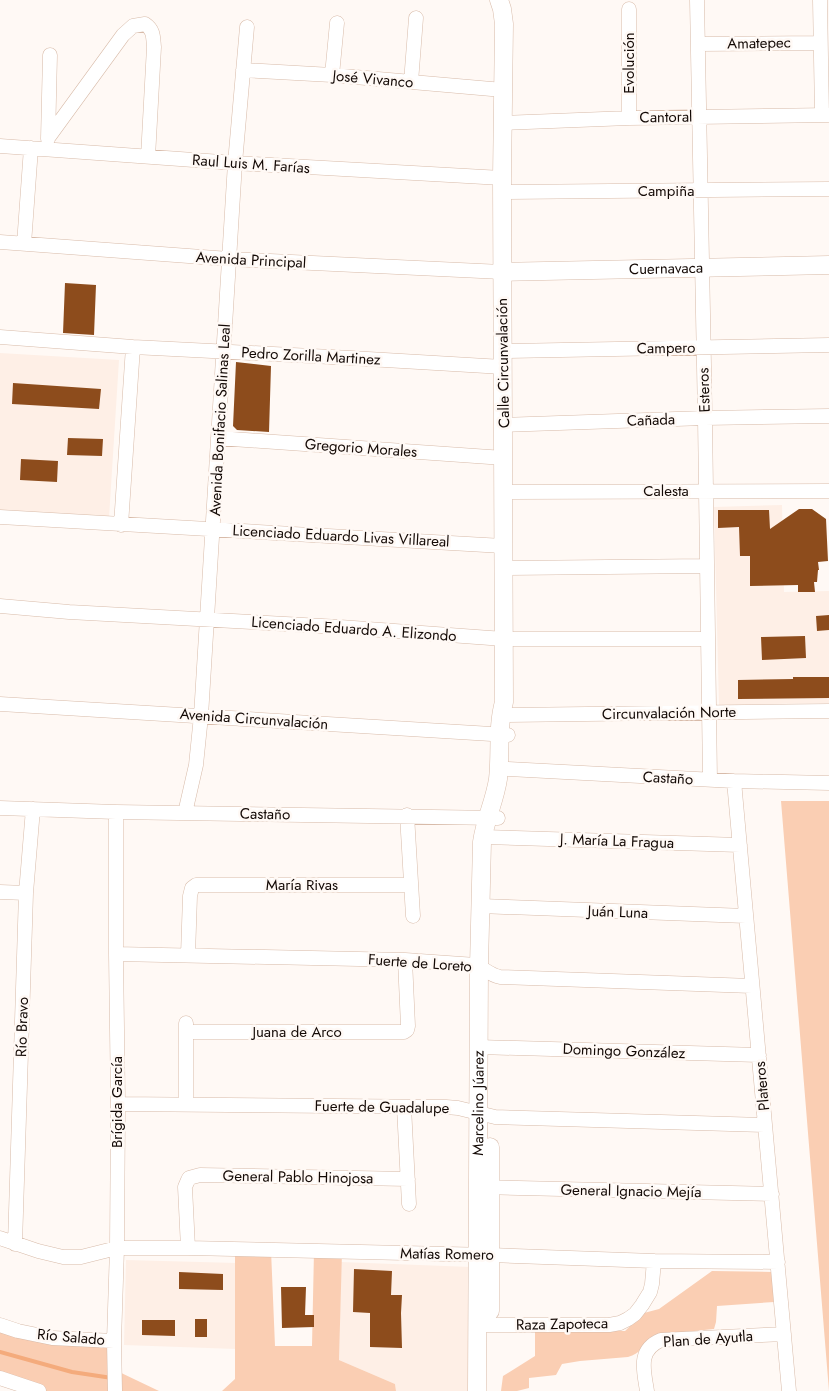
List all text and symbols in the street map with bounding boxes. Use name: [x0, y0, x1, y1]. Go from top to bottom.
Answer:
street label: Amatepec: [727, 31, 791, 55]
street label: Evolución: [618, 32, 640, 94]
street label: José Vivanco: [330, 64, 414, 93]
street label: Cantoral: [639, 106, 693, 128]
street label: Raul Luis M. Farías: [191, 149, 311, 179]
street label: Campiña: [638, 180, 694, 202]
street label: Avenida Principal: [195, 246, 307, 274]
street label: Cuernavaca: [629, 257, 703, 280]
street label: Calle Circunvalación: [491, 298, 515, 428]
street label: Avenida Bonifacio Salinas Leal: [204, 323, 236, 517]
street label: Campero: [637, 336, 695, 360]
street label: Pedro Zorilla Martinez: [241, 341, 381, 371]
street label: Esteros: [692, 367, 716, 413]
street label: Cañada: [626, 408, 676, 432]
street label: Gregorio Morales: [304, 433, 418, 463]
street label: Calesta: [643, 480, 689, 502]
street label: Licenciado Eduardo Livas Villareal: [232, 519, 450, 553]
street label: Licenciado Eduardo A. Elizondo: [251, 611, 457, 647]
street label: Circunvalación Norte: [602, 701, 737, 725]
street label: Avenida Circunvalación: [179, 703, 329, 735]
street label: Castaño: [642, 766, 694, 790]
street label: Castaño: [240, 803, 290, 825]
street label: J. María La Fragua: [557, 828, 675, 854]
street label: María Rivas: [266, 874, 338, 896]
street label: Juán Luna: [585, 900, 649, 924]
street label: Fuerte de Loreto: [367, 948, 473, 978]
street label: Río Bravo: [10, 997, 34, 1057]
street label: Juana de Arco: [250, 1021, 342, 1043]
street label: Domingo González: [562, 1038, 686, 1064]
street label: Marcelino Júarez: [467, 1050, 490, 1156]
street label: Brígida García: [106, 1056, 128, 1148]
street label: Plateros: [749, 1060, 775, 1112]
street label: Fuerte de Guadalupe: [314, 1095, 450, 1119]
street label: General Pablo Hinojosa: [222, 1165, 374, 1189]
street label: General Ignacio Mejía: [560, 1179, 702, 1203]
street label: Matías Romero: [400, 1242, 494, 1266]
street label: Raza Zapoteca: [516, 1312, 608, 1336]
street label: Río Salado: [36, 1323, 106, 1351]
street label: Plan de Ayutla: [662, 1325, 754, 1353]

